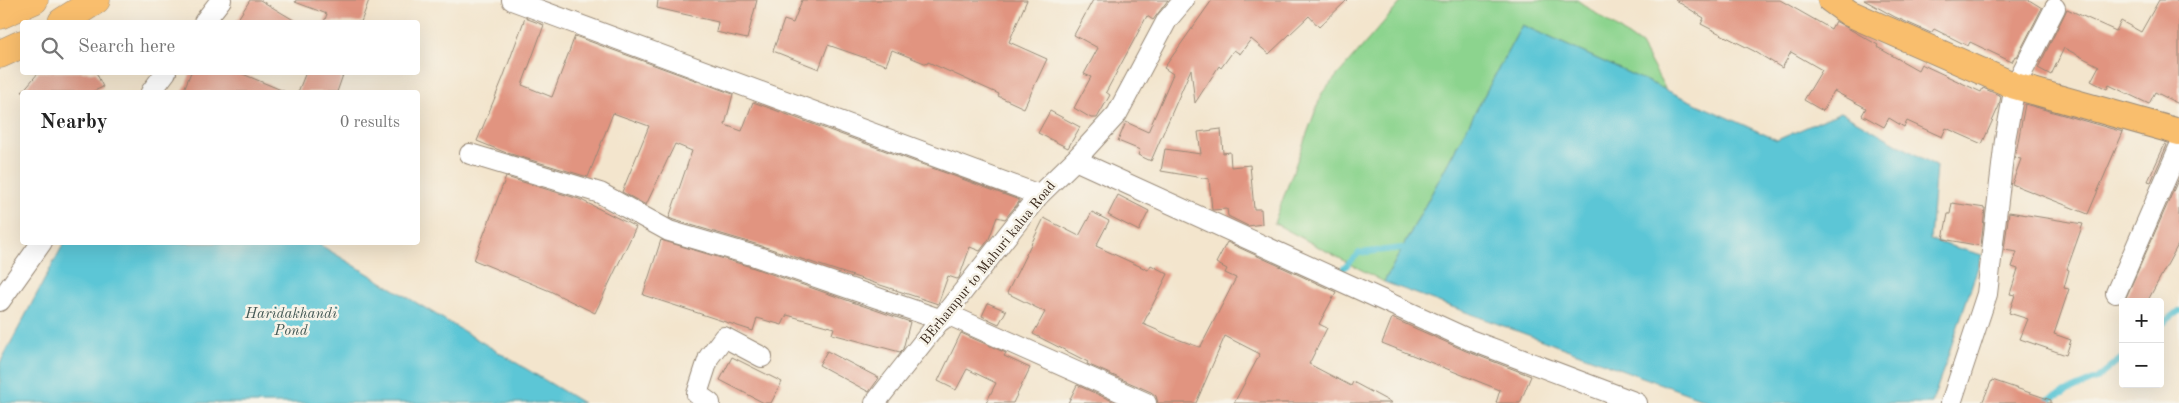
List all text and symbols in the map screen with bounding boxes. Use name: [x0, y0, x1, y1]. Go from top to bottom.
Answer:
search box: [20, 20, 420, 75]
icon: search: [38, 34, 66, 62]
text: Search here: [78, 38, 175, 57]
text: Nearby: [40, 112, 108, 133]
text: 0 results: [340, 115, 400, 131]
street label: BErhampur to Mahuri kalua Road: [918, 179, 1058, 347]
map controls: [2119, 298, 2164, 388]
button: +: [2119, 298, 2164, 343]
water label: Haridakhandi Pond: [244, 307, 337, 339]
button: −: [2119, 343, 2164, 388]

